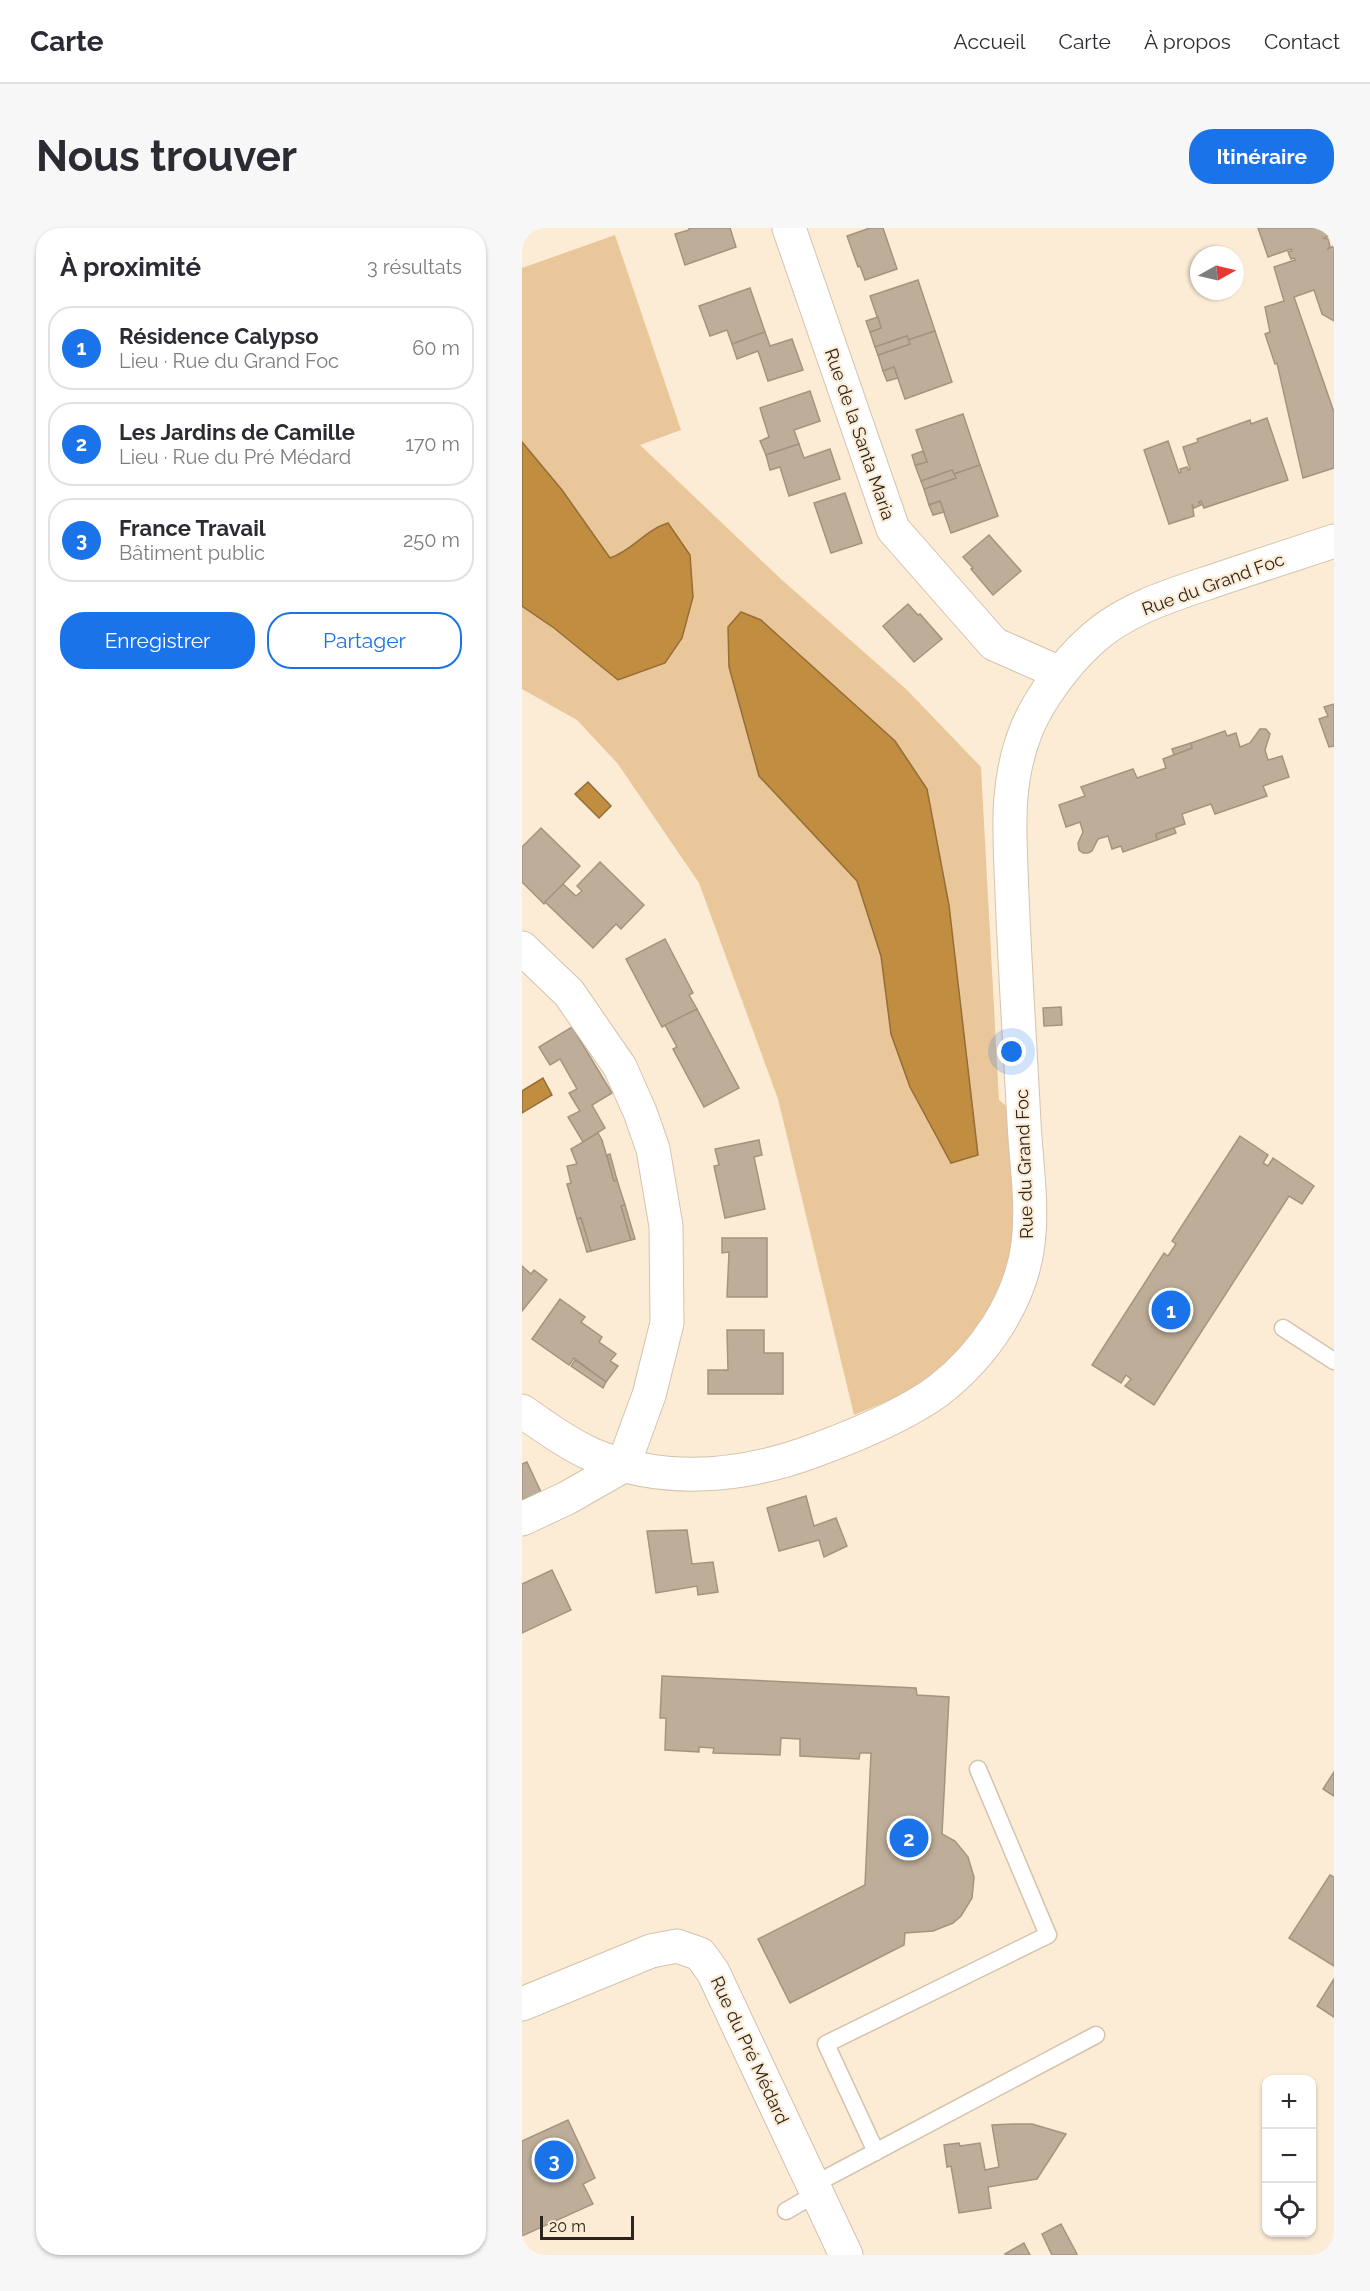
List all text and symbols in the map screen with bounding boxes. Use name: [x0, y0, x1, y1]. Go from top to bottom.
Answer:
text: Carte: [30, 25, 103, 58]
text: Accueil: [954, 29, 1026, 54]
text: Carte: [1059, 29, 1111, 54]
text: À propos: [1144, 29, 1231, 54]
text: Contact: [1264, 29, 1340, 54]
button: Itinéraire: [1189, 129, 1334, 184]
text: Nous trouver: [36, 132, 297, 181]
north arrow: [1190, 246, 1244, 300]
text: À proximité: [60, 252, 201, 282]
text: 3 résultats: [367, 255, 462, 279]
text: Résidence Calypso: [119, 323, 319, 349]
text: 1: [77, 336, 86, 360]
text: 60 m: [412, 336, 460, 360]
street label: Rue de la Santa Maria: [821, 345, 899, 523]
text: Lieu · Rue du Grand Foc: [119, 349, 339, 373]
text: Les Jardins de Camille: [119, 419, 355, 445]
text: 2: [76, 432, 87, 456]
text: 170 m: [405, 432, 460, 456]
text: Lieu · Rue du Pré Médard: [119, 445, 351, 469]
text: France Travail: [119, 515, 266, 541]
text: 3: [76, 528, 87, 552]
text: 250 m: [403, 528, 460, 552]
text: Bâtiment public: [119, 541, 265, 565]
street label: Rue du Grand Foc: [1139, 548, 1287, 619]
button: Enregistrer: [60, 612, 255, 669]
button: Partager: [267, 612, 462, 669]
your location: [997, 1037, 1026, 1066]
street label: Rue du Grand Foc: [1011, 1089, 1037, 1239]
pin: 1: [1152, 1288, 1190, 1332]
pin: 2: [890, 1816, 928, 1860]
street label: Rue du Pré Médard: [707, 1973, 793, 2127]
map controls: [1262, 2075, 1316, 2237]
button: +: [1262, 2075, 1316, 2129]
button: −: [1262, 2129, 1316, 2183]
pin: 3: [534, 2138, 573, 2182]
button: locate: [1262, 2183, 1316, 2237]
scale bar: [540, 2213, 634, 2240]
text: 20 m: [549, 2217, 586, 2236]

